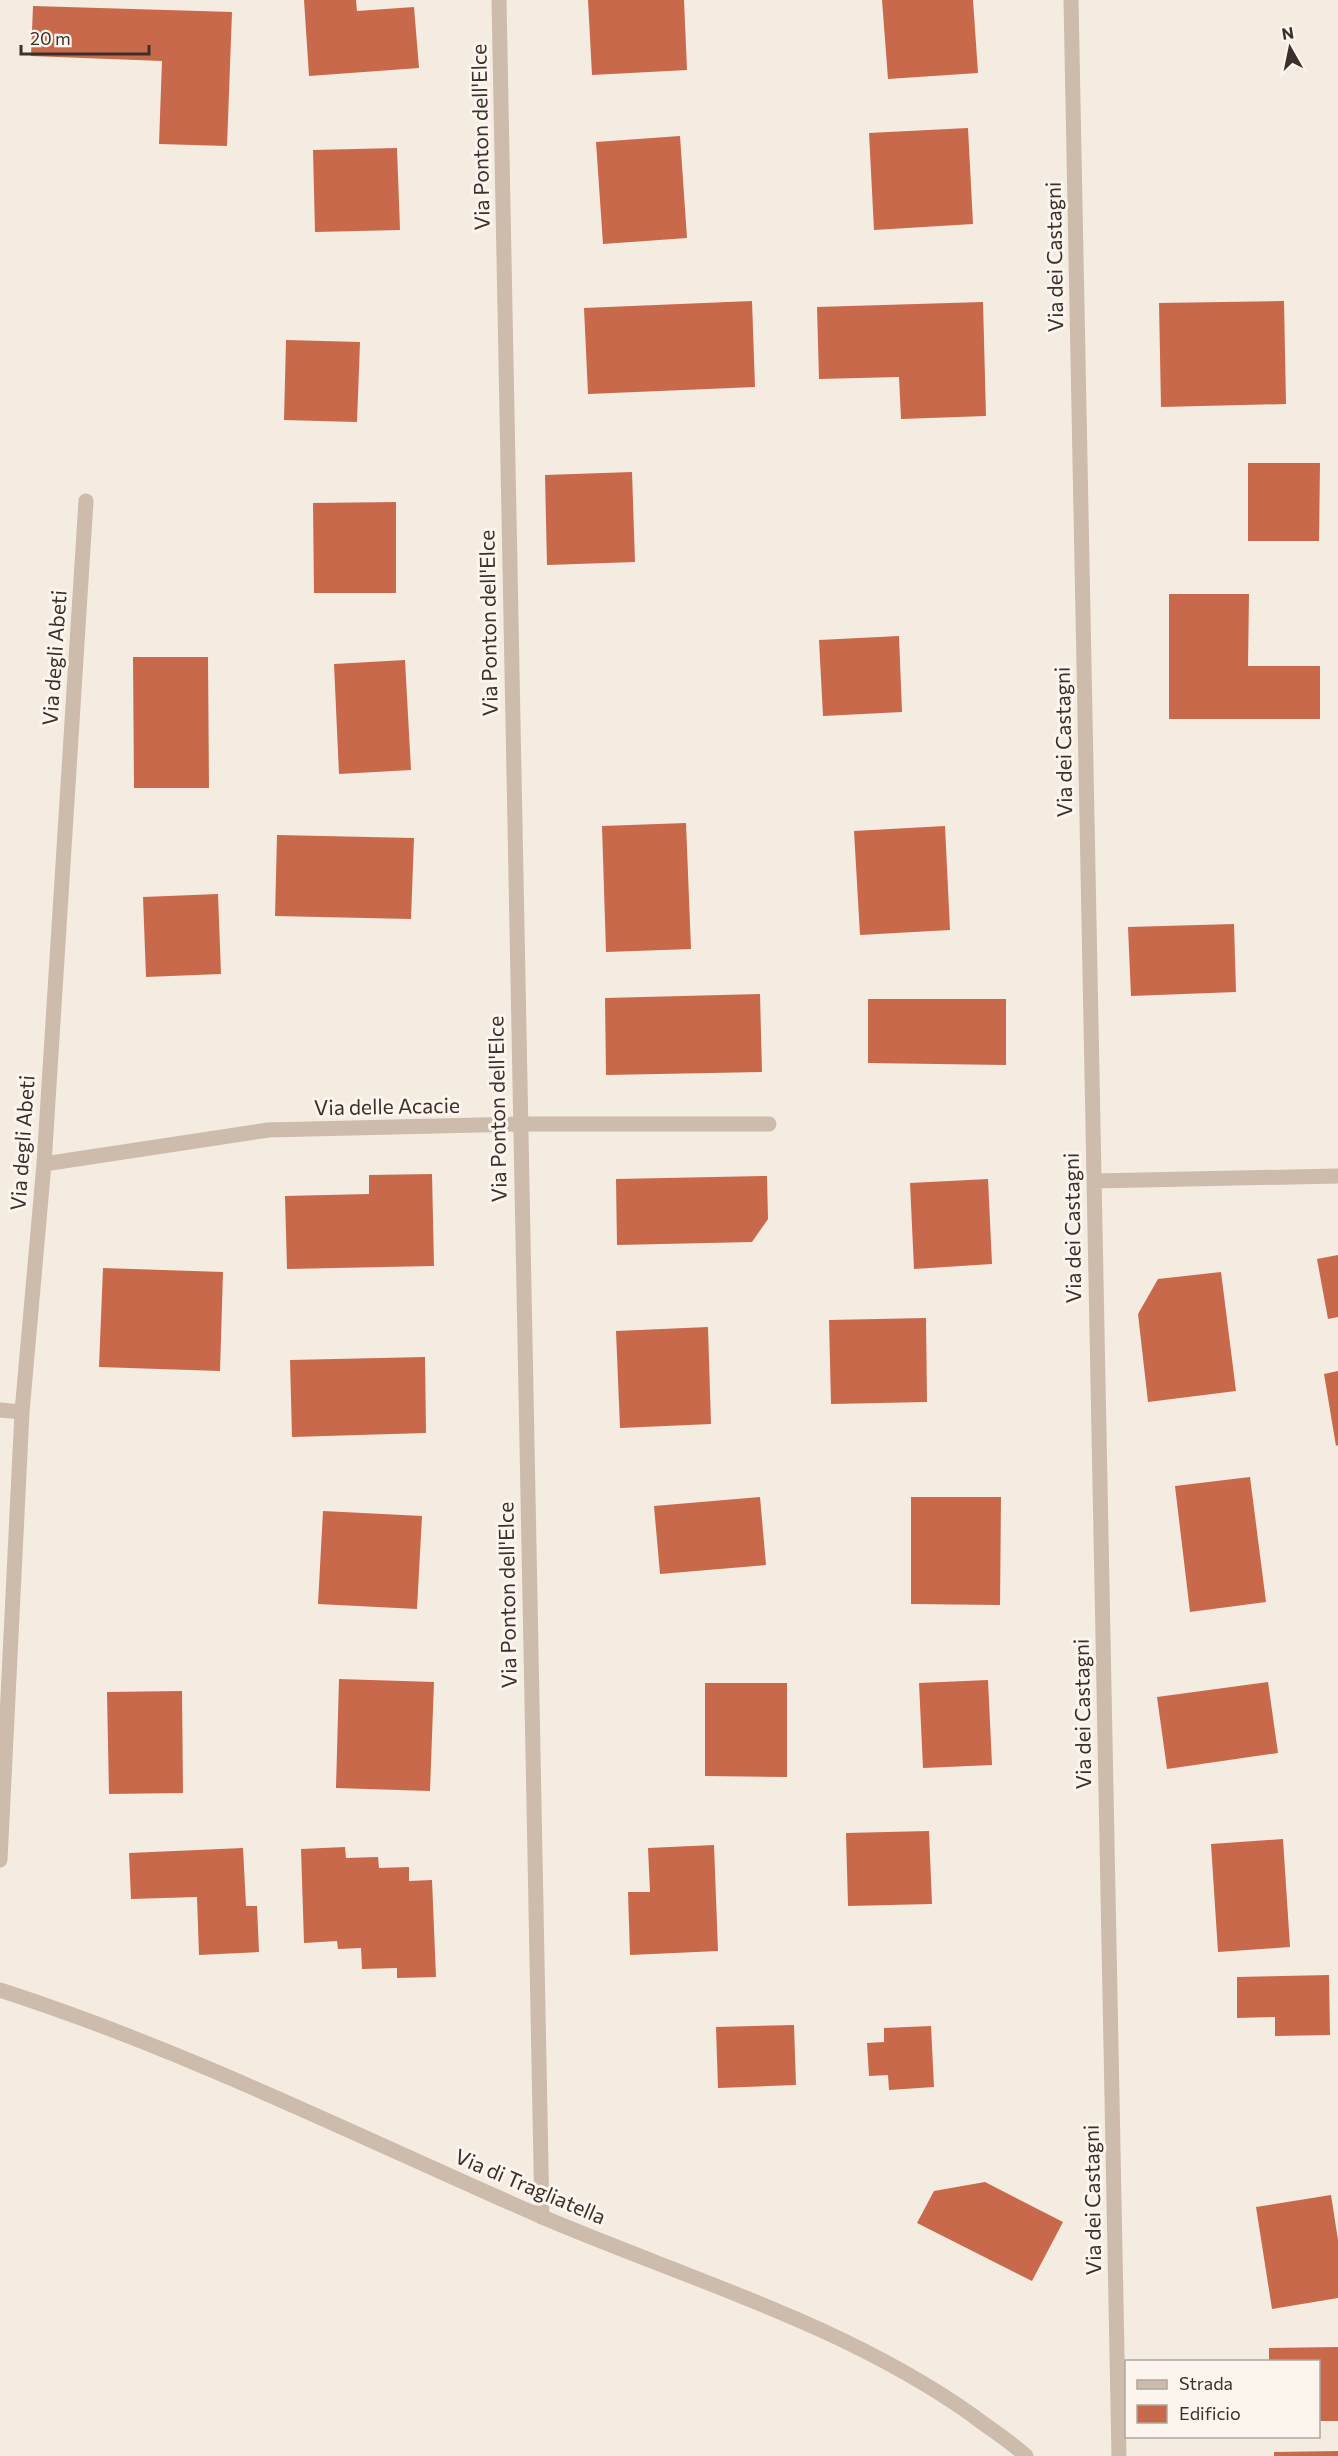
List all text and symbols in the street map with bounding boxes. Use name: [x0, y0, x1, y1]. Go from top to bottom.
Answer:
scale bar: [21, 18, 148, 56]
north arrow: [1260, 18, 1320, 78]
text: N: [1280, 22, 1295, 43]
text: 20 m: [30, 27, 71, 49]
street label: Via Ponton dell'Elce: [465, 43, 494, 231]
street label: Via dei Castagni: [1040, 181, 1067, 333]
street label: Via Ponton dell'Elce: [473, 529, 502, 717]
street label: Via degli Abeti: [36, 589, 71, 727]
street label: Via dei Castagni: [1049, 666, 1076, 818]
street label: Via Ponton dell'Elce: [482, 1015, 511, 1203]
street label: Via degli Abeti: [4, 1074, 39, 1212]
street label: Via delle Acacie: [314, 1092, 460, 1119]
street label: Via dei Castagni: [1058, 1152, 1085, 1304]
street label: Via Ponton dell'Elce: [492, 1501, 521, 1689]
street label: Via dei Castagni: [1068, 1638, 1095, 1790]
street label: Via dei Castagni: [1078, 2124, 1105, 2276]
street label: Via di Tragliatella: [451, 2143, 610, 2229]
legend: [1125, 2360, 1320, 2438]
text: Strada: [1179, 2372, 1233, 2394]
text: Edificio: [1179, 2402, 1241, 2424]

